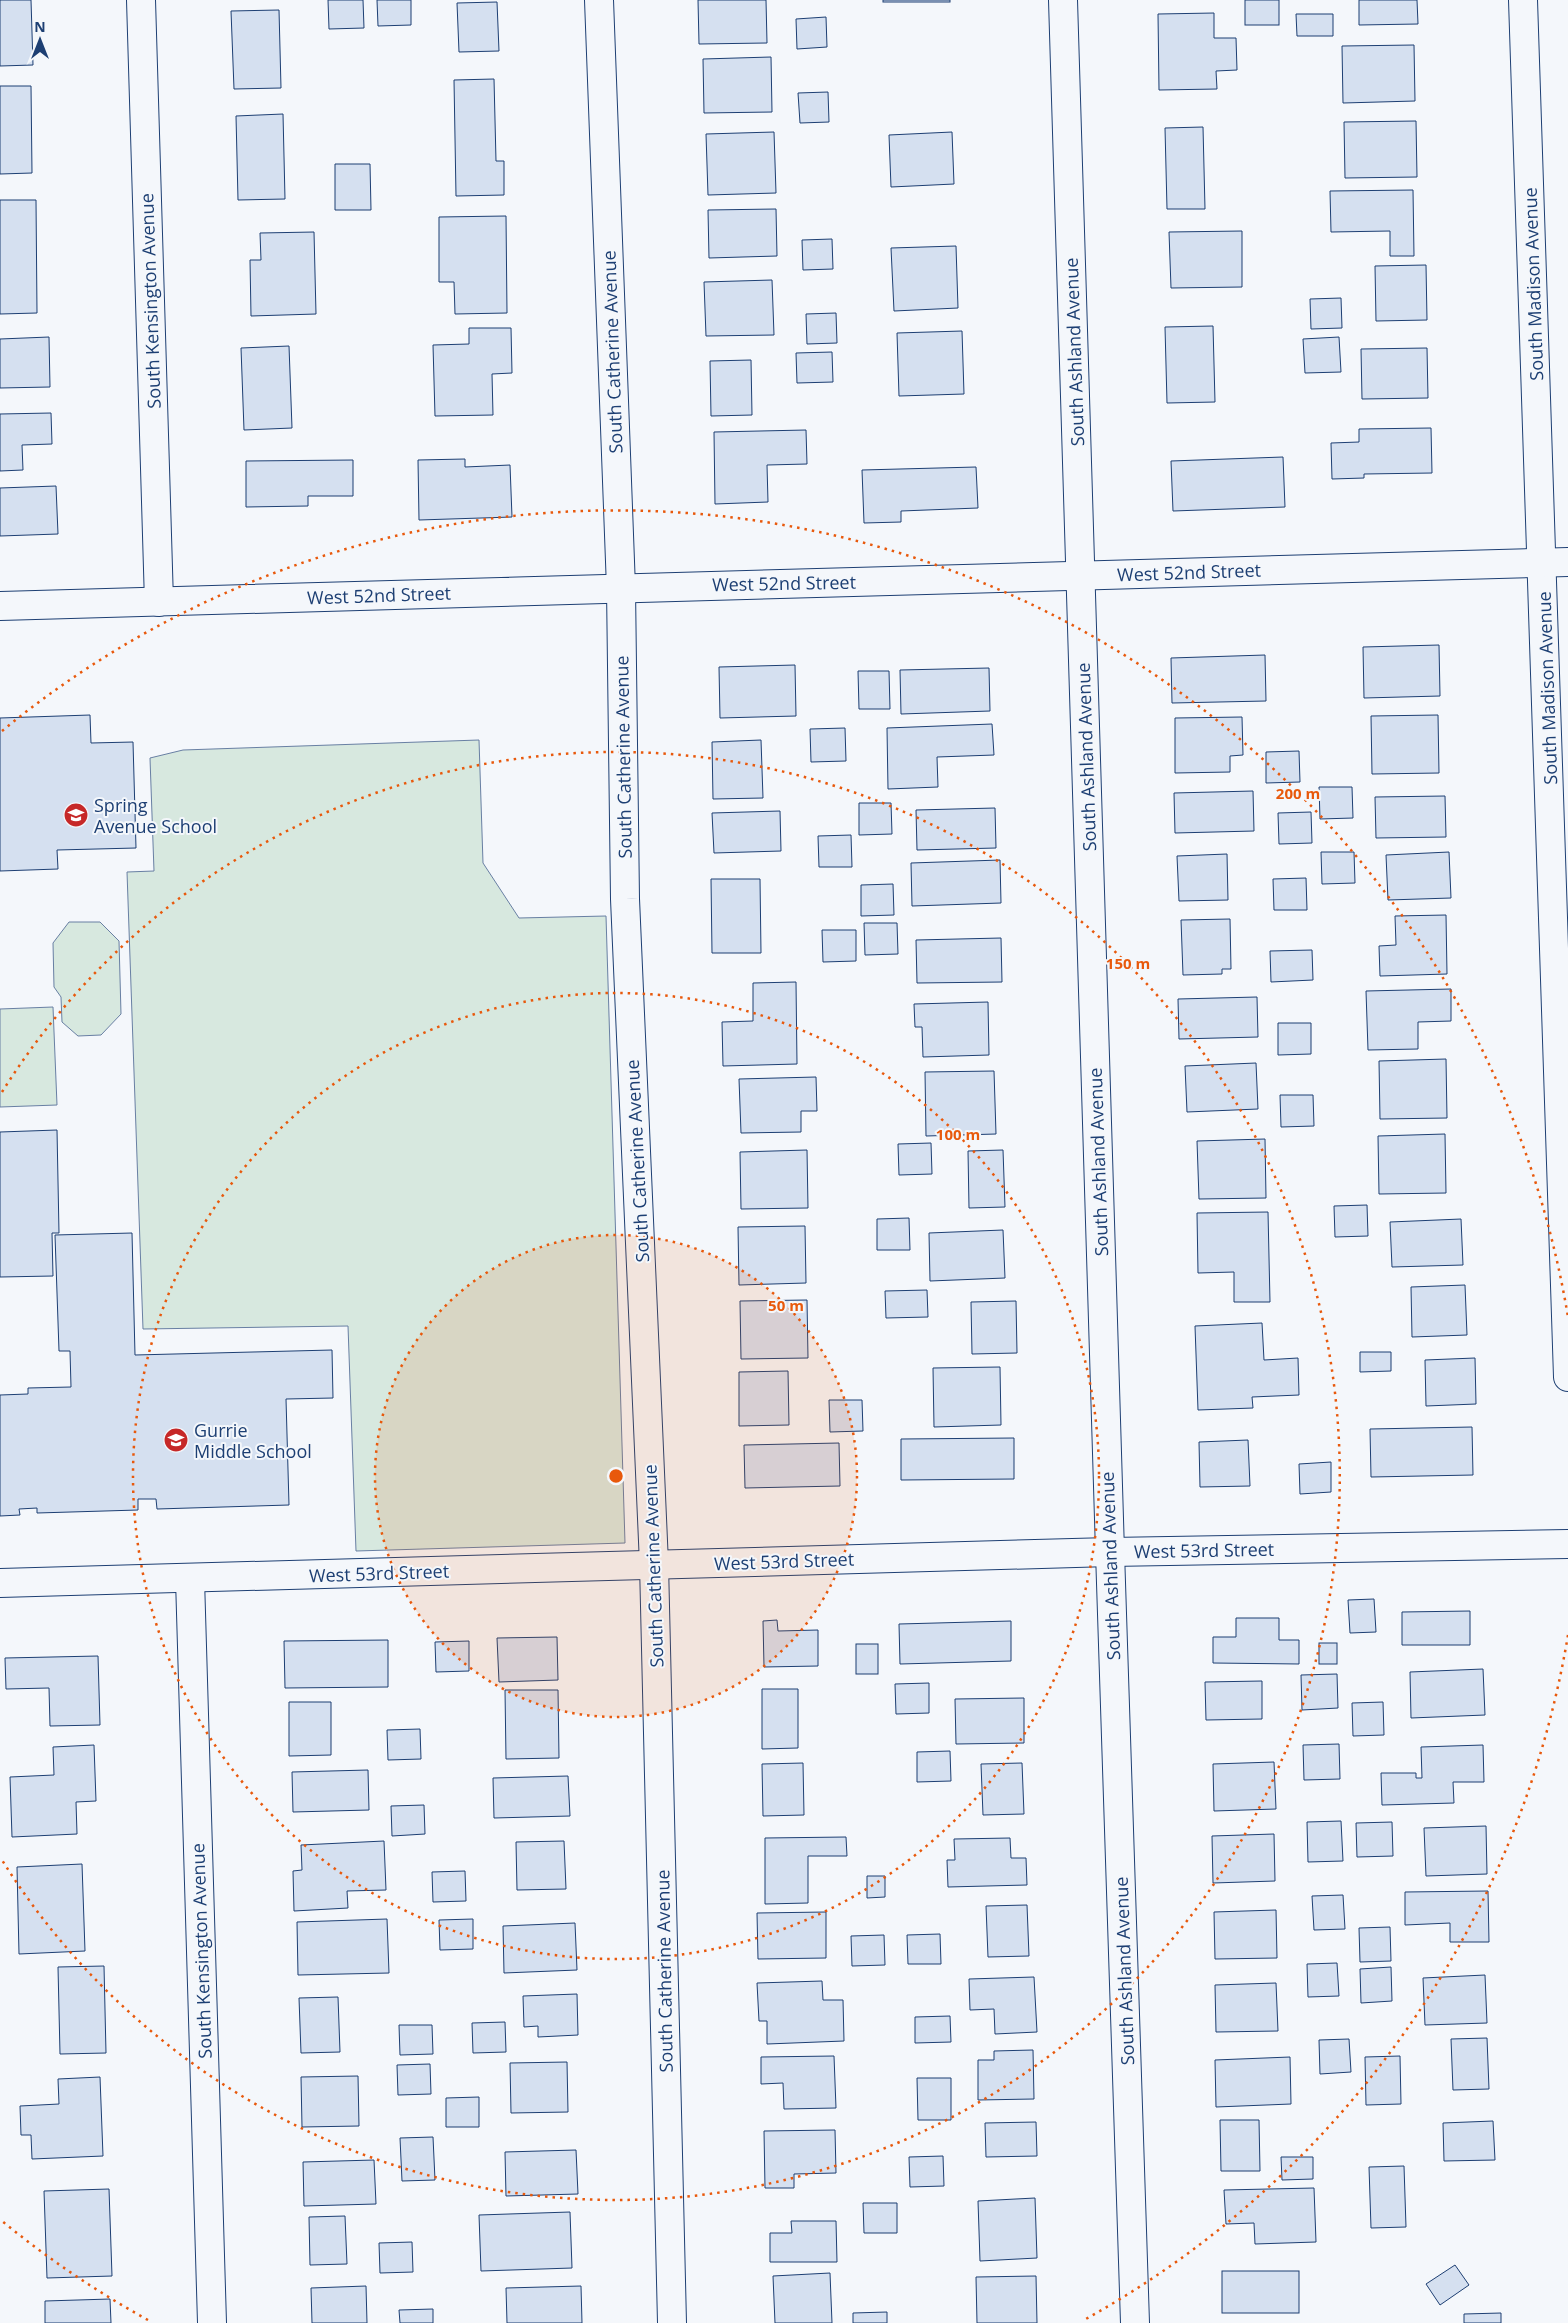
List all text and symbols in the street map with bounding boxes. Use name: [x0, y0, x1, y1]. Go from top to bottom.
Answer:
north arrow: [15, 15, 65, 65]
text: N: [34, 17, 46, 36]
street label: South Madison Avenue: [1518, 187, 1548, 381]
street label: South Kensington Avenue: [134, 193, 166, 409]
street label: South Catherine Avenue: [596, 250, 628, 454]
street label: South Ashland Avenue: [1059, 257, 1089, 447]
street label: West 52nd Street: [1117, 557, 1261, 587]
street label: West 52nd Street: [712, 570, 856, 596]
street label: West 52nd Street: [307, 580, 451, 610]
street label: South Madison Avenue: [1532, 591, 1562, 785]
street label: South Catherine Avenue: [609, 655, 637, 859]
street label: South Ashland Avenue: [1071, 662, 1101, 852]
text: 200 m: [1276, 783, 1320, 803]
place label: Spring Avenue School: [94, 793, 217, 838]
school or university icon: Spring Avenue School: [63, 802, 89, 828]
text: 150 m: [1106, 953, 1150, 973]
street label: South Catherine Avenue: [620, 1059, 654, 1263]
street label: South Ashland Avenue: [1083, 1067, 1113, 1257]
text: 100 m: [936, 1124, 980, 1144]
text: 50 m: [768, 1295, 804, 1315]
place label: Gurrie Middle School: [194, 1418, 312, 1463]
school or university icon: Gurrie Middle School: [163, 1427, 189, 1453]
street label: South Catherine Avenue: [637, 1464, 669, 1668]
centre of rings: [607, 1467, 625, 1485]
street label: South Ashland Avenue: [1095, 1471, 1125, 1661]
street label: West 53rd Street: [1134, 1537, 1274, 1563]
street label: West 53rd Street: [713, 1547, 855, 1575]
street label: West 53rd Street: [308, 1559, 450, 1587]
street label: South Kensington Avenue: [185, 1843, 217, 2059]
street label: South Catherine Avenue: [650, 1869, 678, 2073]
street label: South Ashland Avenue: [1109, 1876, 1139, 2066]

